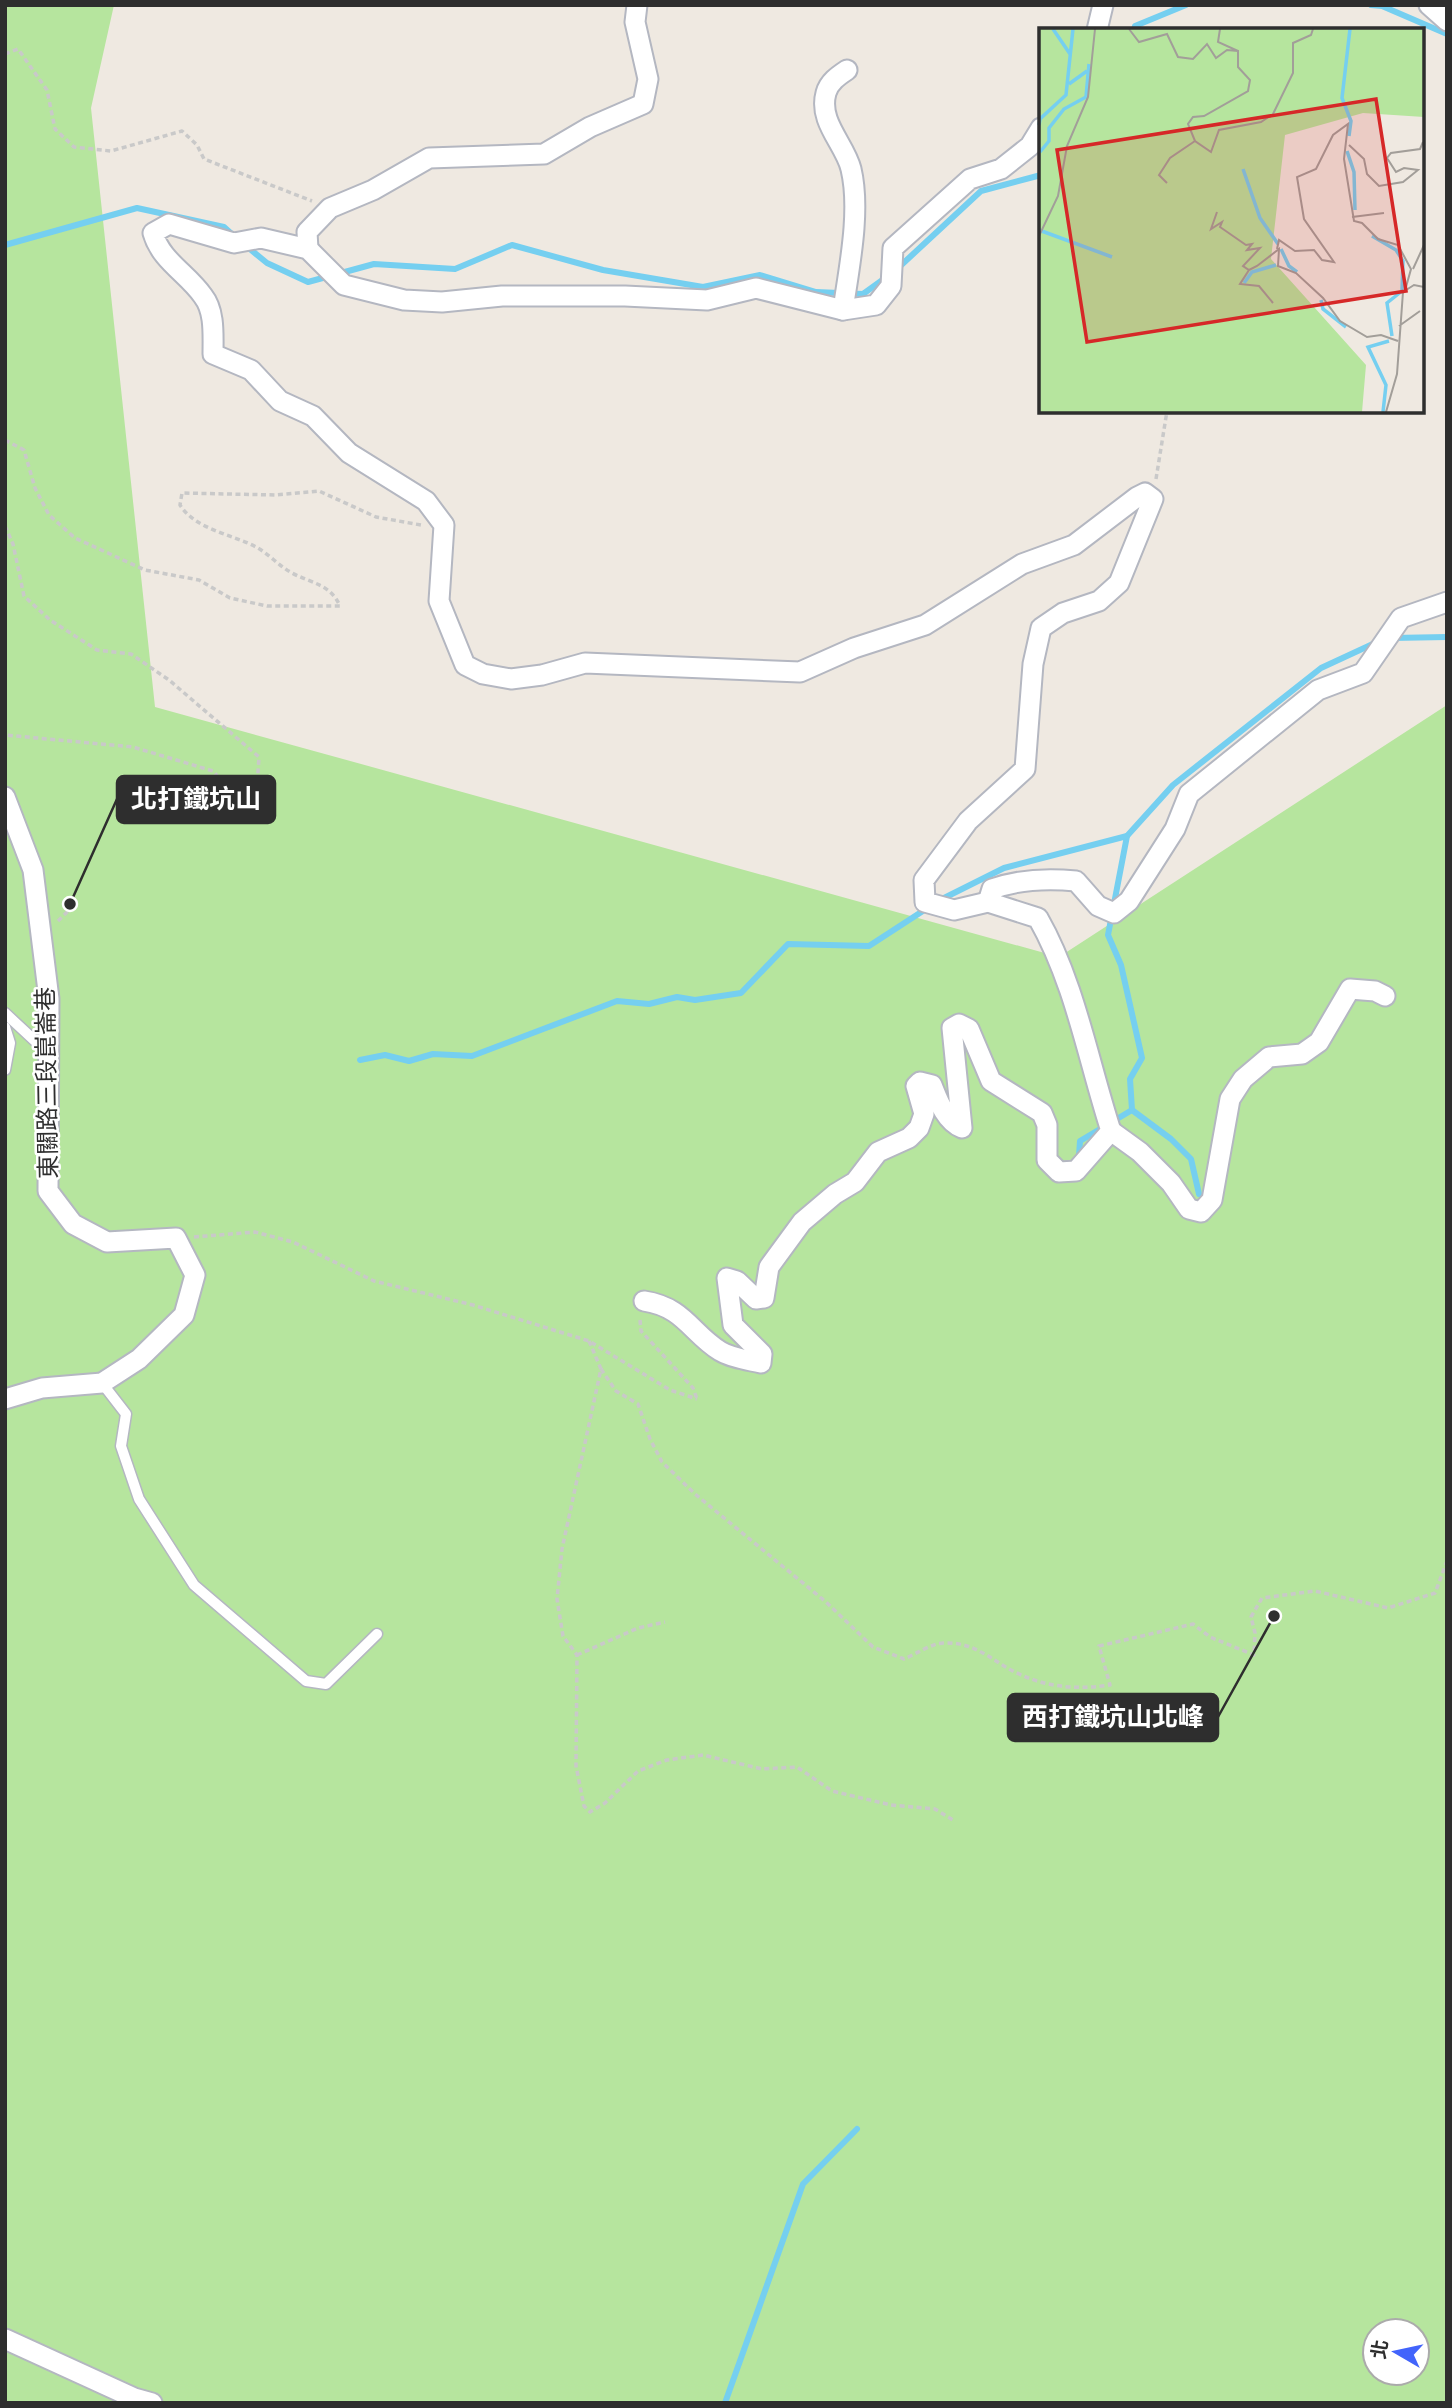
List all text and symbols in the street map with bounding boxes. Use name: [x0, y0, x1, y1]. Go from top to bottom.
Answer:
inset map: [1039, 28, 1424, 413]
callout: 北打鐵坑山: [117, 776, 275, 823]
text: 北打鐵坑山: [131, 784, 261, 815]
street label: 東關路三段崑崙巷: [31, 987, 63, 1179]
callout: 西打鐵坑山北峰: [1008, 1694, 1218, 1741]
text: 西打鐵坑山北峰: [1022, 1702, 1204, 1733]
north arrow: [1361, 2317, 1431, 2387]
text: 北: [1367, 2338, 1393, 2361]

